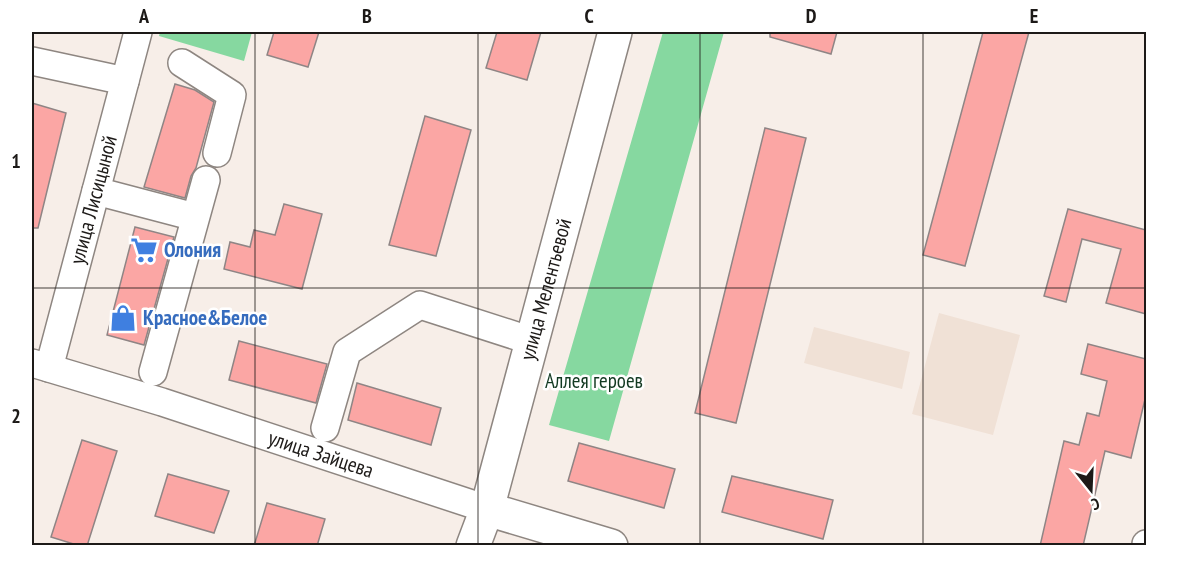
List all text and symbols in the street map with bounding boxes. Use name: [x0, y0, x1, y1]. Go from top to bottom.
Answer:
text: A: [138, 3, 150, 29]
text: B: [362, 3, 372, 29]
text: C: [584, 3, 594, 29]
text: D: [806, 3, 817, 29]
text: E: [1030, 3, 1038, 29]
street label: улица Лисицыной: [63, 132, 123, 267]
text: 1: [11, 148, 21, 174]
street label: улица Мелентьевой: [514, 215, 577, 363]
supermarket icon: Олония: [129, 235, 159, 265]
place label: Олония: [164, 236, 221, 263]
shop icon: Красное&Белое: [108, 303, 138, 333]
place label: Красное&Белое: [143, 304, 267, 331]
park label: Аллея героев: [545, 367, 643, 394]
text: 2: [11, 403, 21, 429]
street label: улица Зайцева: [265, 424, 377, 484]
north arrow: [1061, 460, 1121, 520]
text: С: [1088, 494, 1102, 515]

